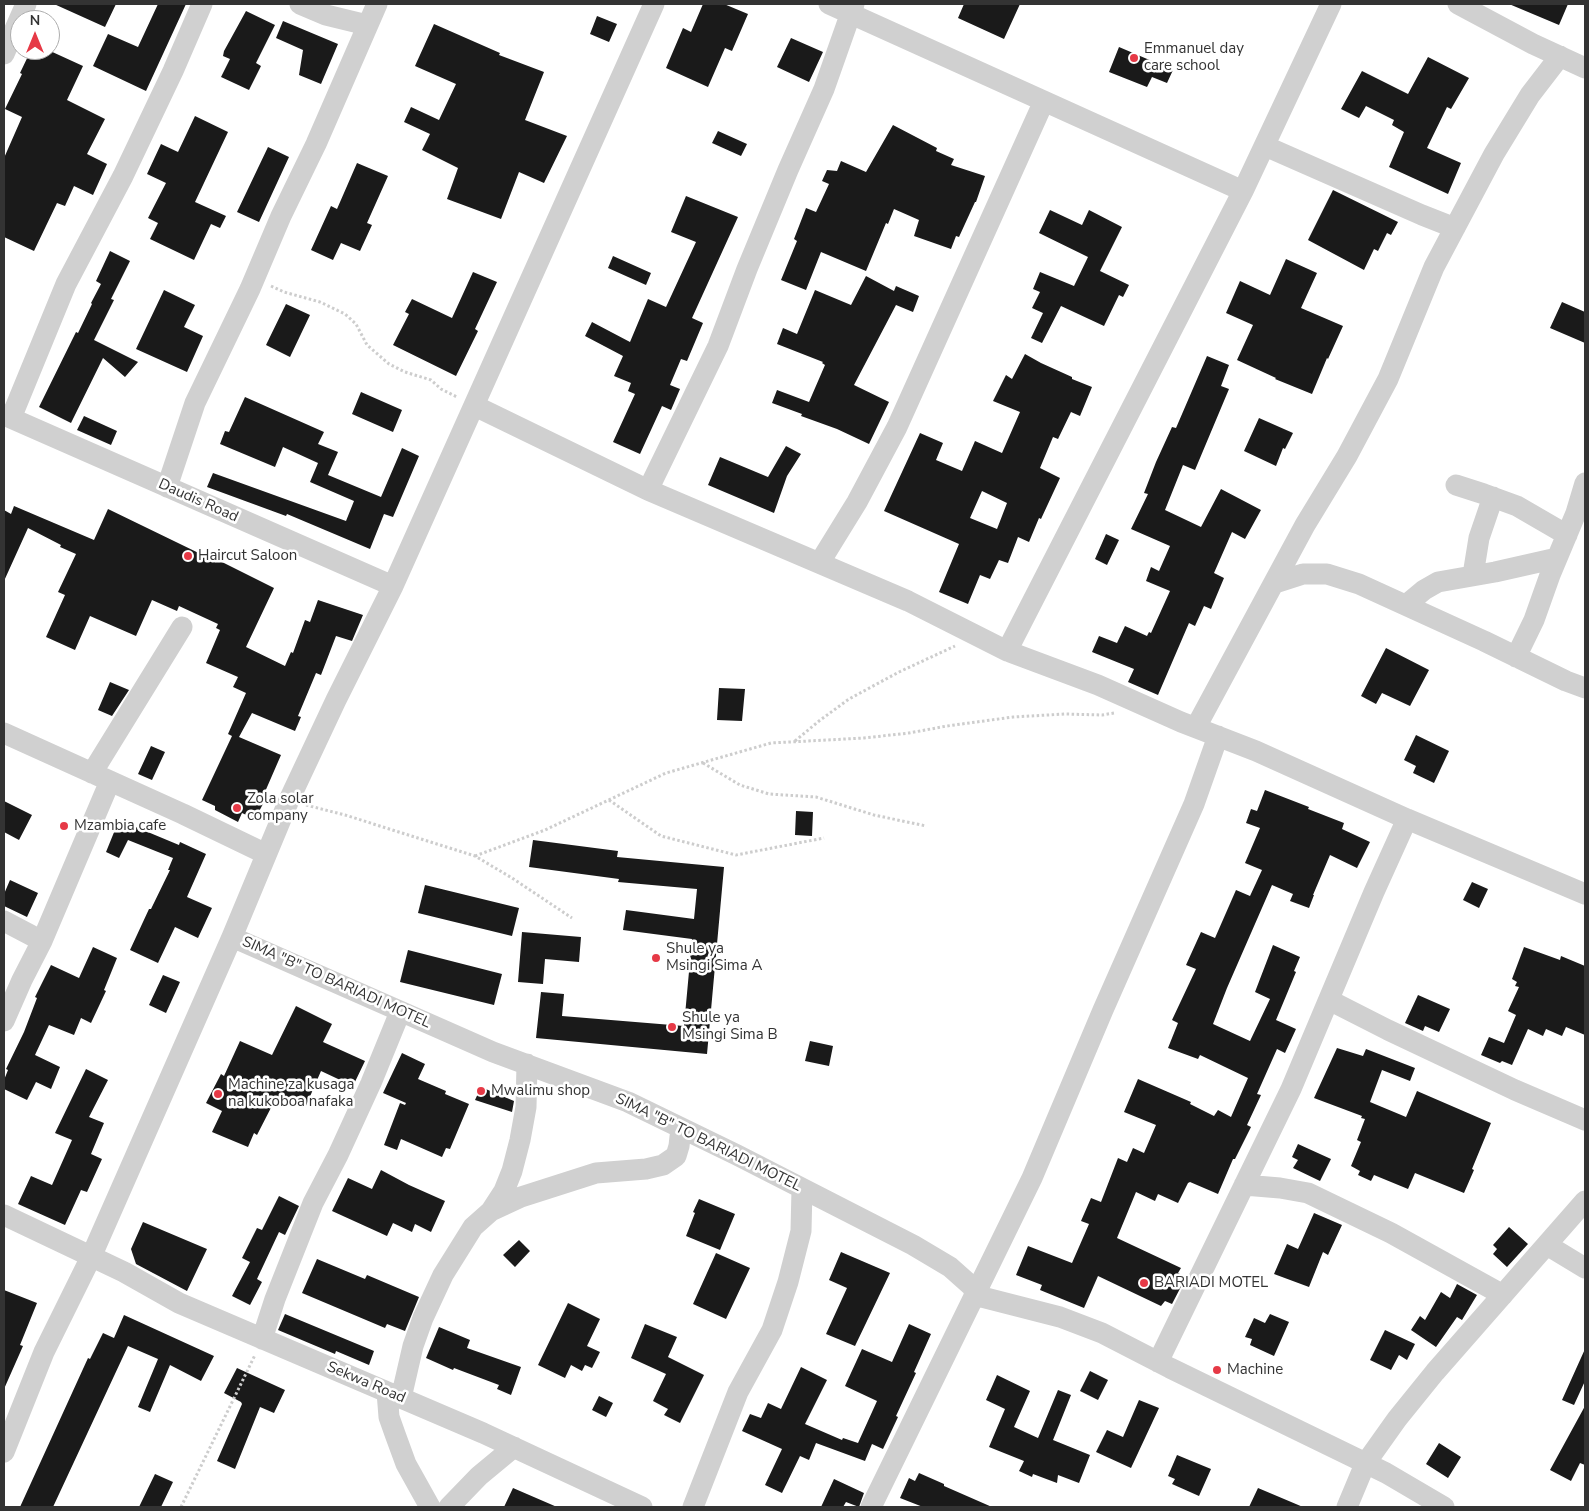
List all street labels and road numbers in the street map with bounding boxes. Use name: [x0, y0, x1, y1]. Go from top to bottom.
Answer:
street label: Daudis Road: [155, 475, 241, 527]
street label: SIMA "B" TO BARIADI MOTEL: [239, 933, 433, 1033]
street label: SIMA "B" TO BARIADI MOTEL: [612, 1090, 804, 1196]
street label: Sekwa Road: [324, 1358, 408, 1408]

